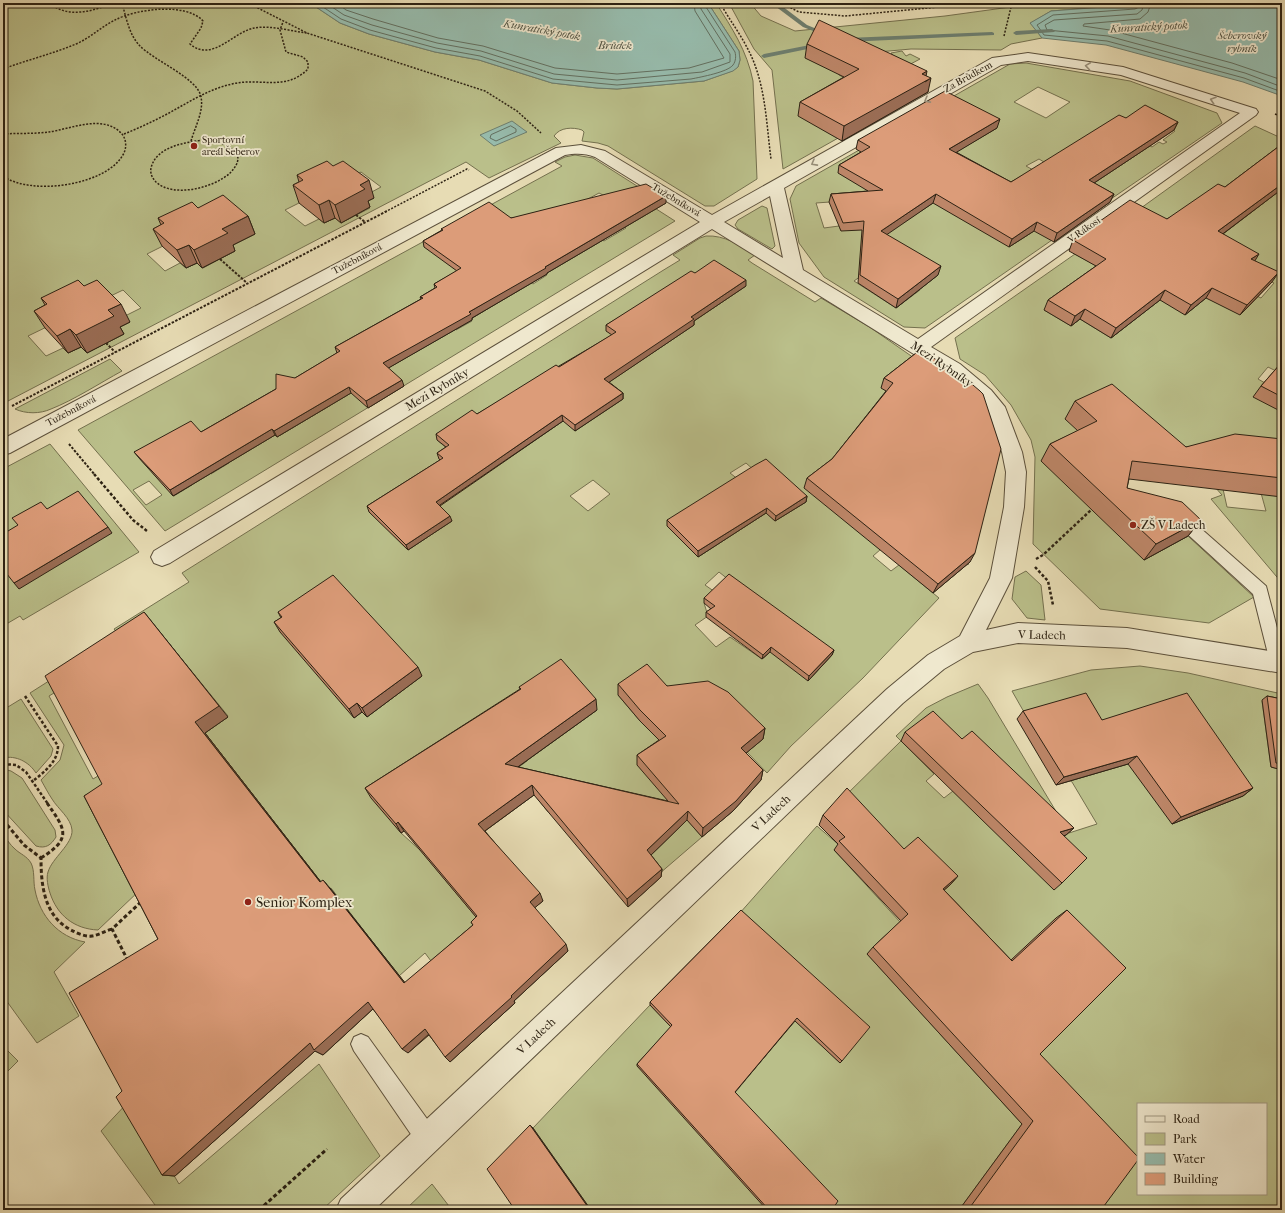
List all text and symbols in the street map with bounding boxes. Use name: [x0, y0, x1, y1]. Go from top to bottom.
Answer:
water label: Kunratický potok: [502, 17, 582, 43]
water label: Kunratický potok: [1109, 18, 1188, 36]
water label: Šeberovský rybník: [1217, 29, 1268, 55]
water label: Brůdek: [597, 39, 632, 52]
street label: Za Brůdkem: [942, 58, 995, 95]
one-way arrow: [1085, 62, 1091, 71]
one-way arrow: [924, 95, 931, 102]
one-way arrow: [1210, 96, 1217, 105]
place label: Sportovní areál Šeberov: [202, 134, 261, 158]
marker: Sportovní areál Šeberov: [189, 141, 199, 151]
one-way arrow: [811, 159, 818, 166]
street label: Tužebníková: [649, 181, 703, 219]
street label: V Rákosí: [1064, 214, 1104, 246]
street label: Tužebníková: [330, 241, 384, 277]
street label: Mezi Rybníky: [908, 338, 976, 390]
street label: Mezi Rybníky: [402, 364, 472, 414]
street label: Tužebníková: [44, 393, 98, 429]
place label: ZŠ V Ladech: [1141, 517, 1206, 532]
marker: ZŠ V Ladech: [1128, 520, 1138, 530]
street label: V Ladech: [1017, 628, 1066, 642]
street label: V Ladech: [748, 791, 793, 835]
place label: Senior Komplex: [256, 894, 353, 911]
marker: Senior Komplex: [243, 897, 253, 907]
street label: V Ladech: [513, 1014, 558, 1058]
legend: [1137, 1103, 1267, 1195]
text: Road: [1173, 1112, 1200, 1126]
text: Park: [1173, 1132, 1198, 1146]
text: Water: [1172, 1152, 1206, 1166]
text: Building: [1173, 1172, 1218, 1186]

